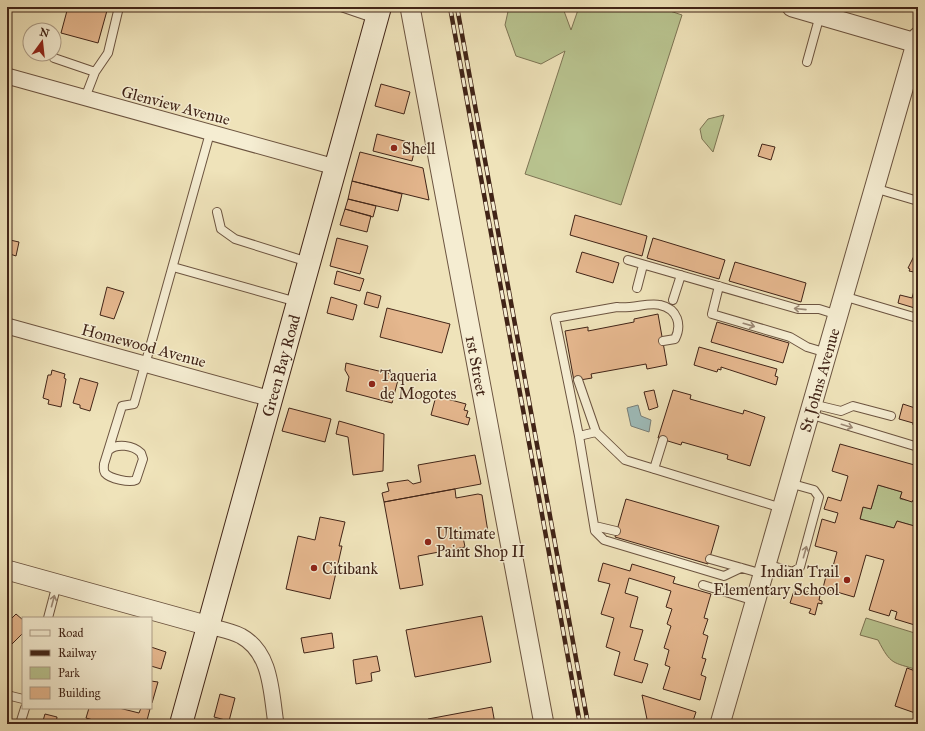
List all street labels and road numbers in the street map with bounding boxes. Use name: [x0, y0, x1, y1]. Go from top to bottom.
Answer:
street label: Glenview Avenue: [119, 82, 233, 129]
street label: Green Bay Road: [258, 312, 304, 419]
street label: Homewood Avenue: [80, 320, 209, 371]
street label: St Johns Avenue: [796, 326, 844, 434]
street label: 1st Street: [462, 334, 492, 398]

